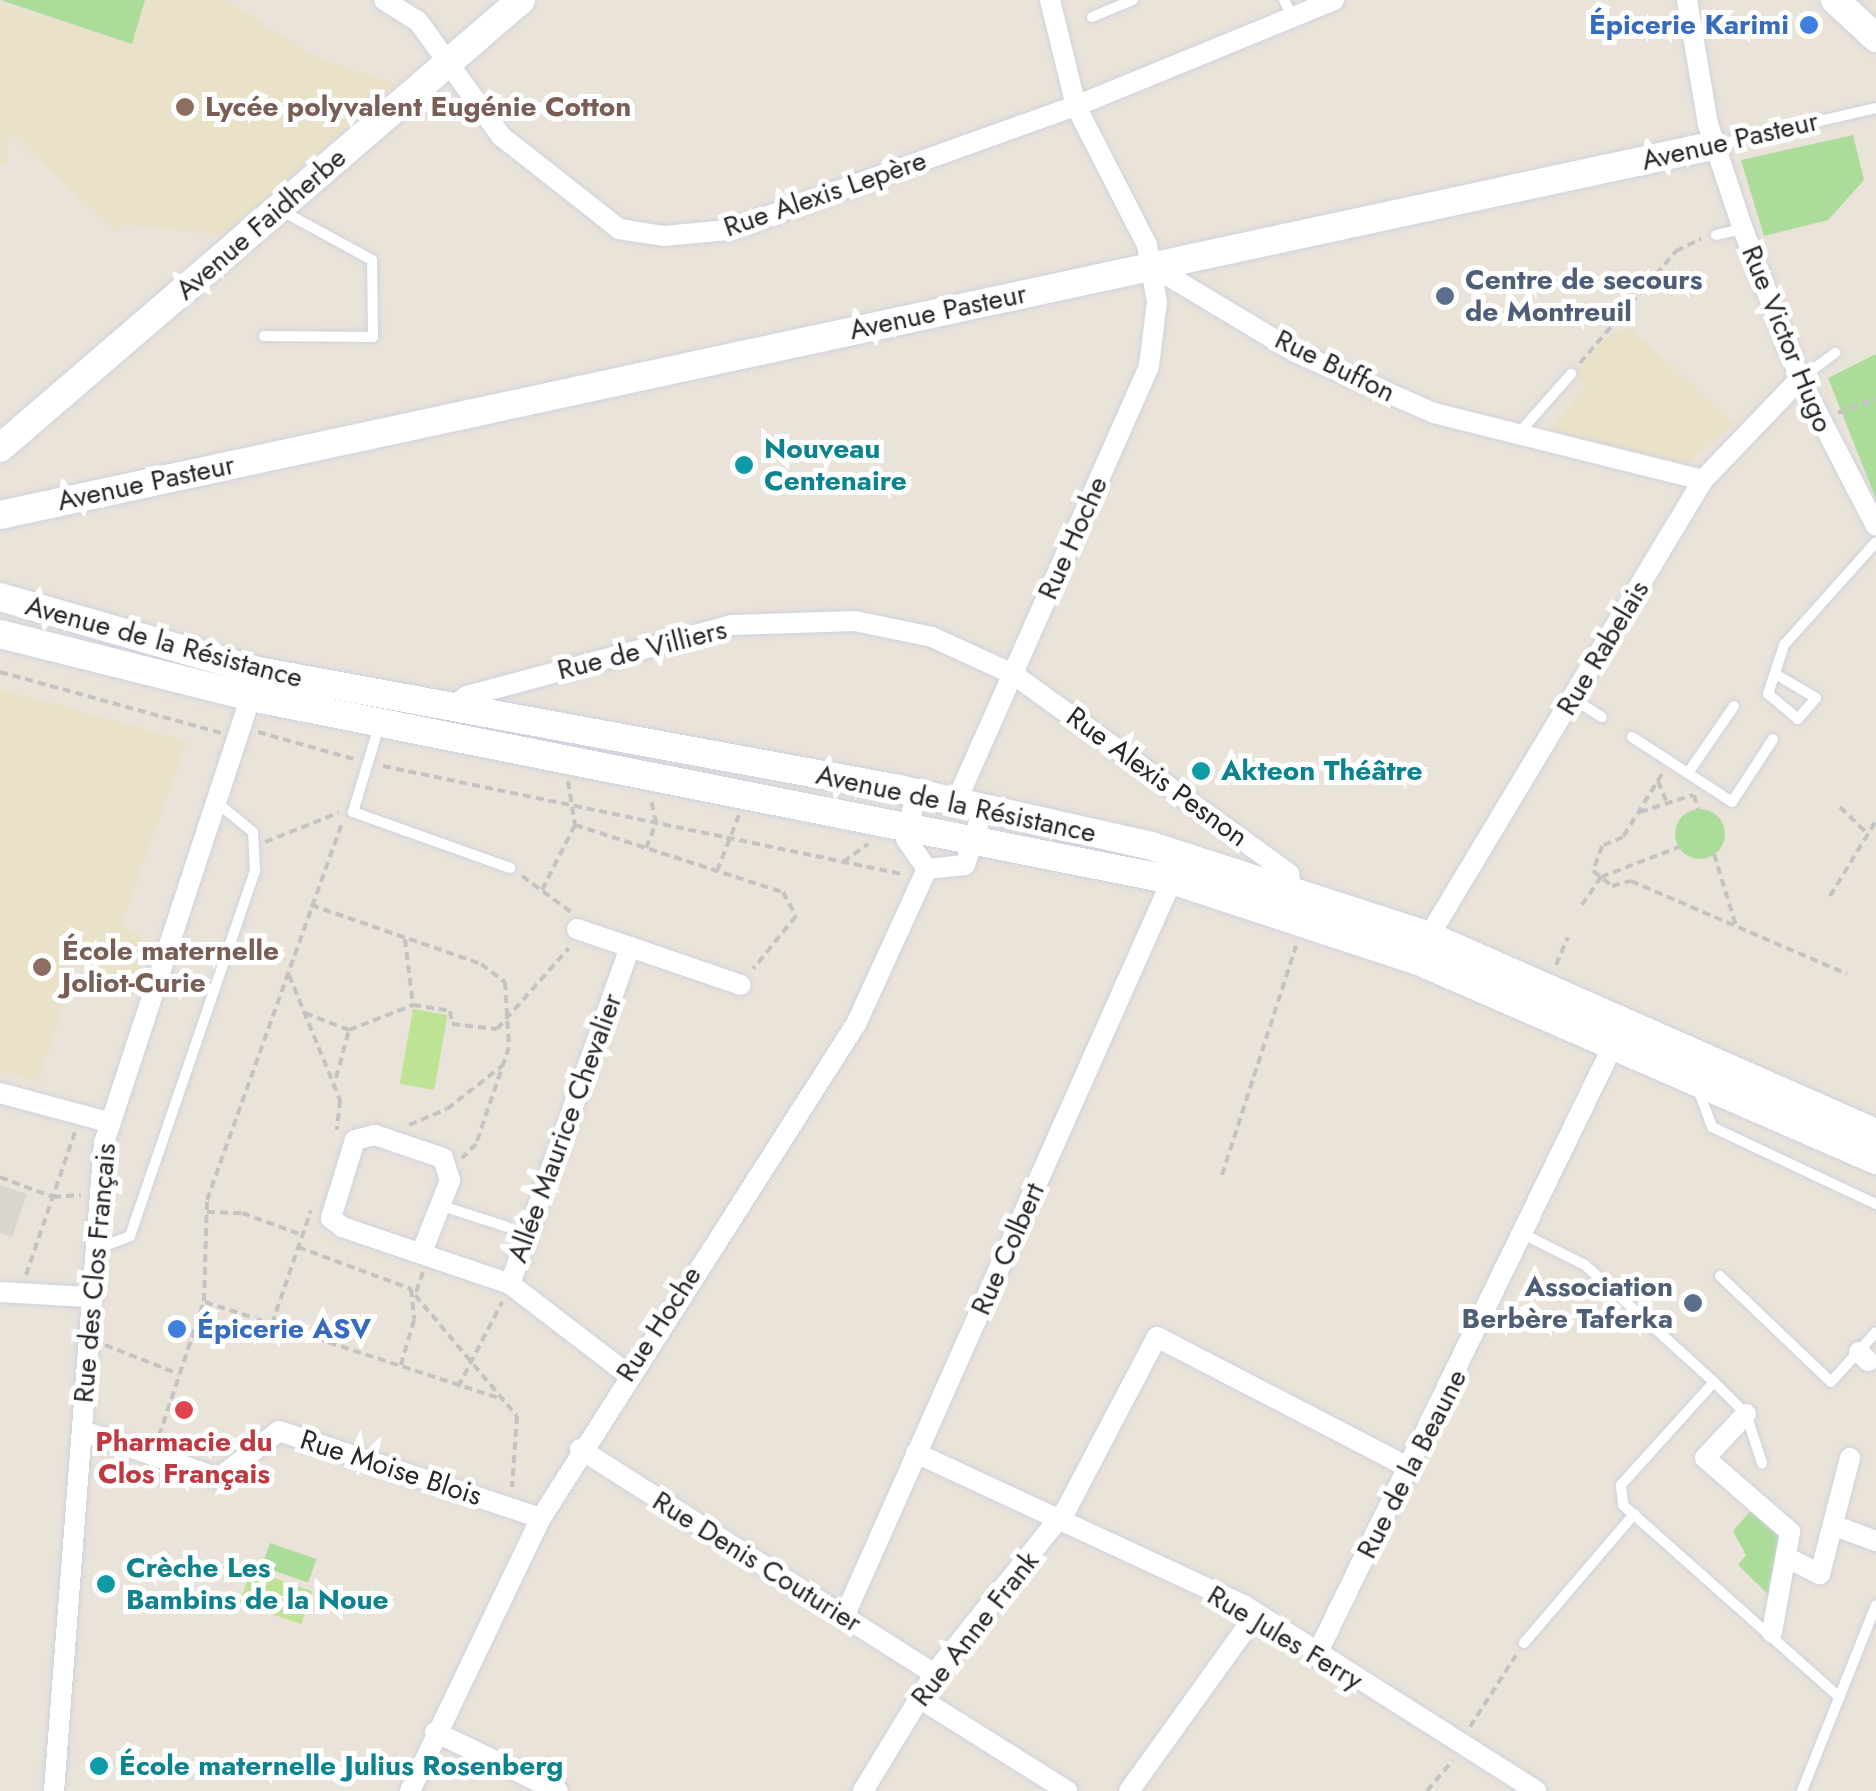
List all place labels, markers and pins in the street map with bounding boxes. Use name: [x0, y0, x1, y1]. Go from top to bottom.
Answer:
place label: Épicerie Karimi: [1589, 8, 1789, 42]
marker: Épicerie Karimi: [1798, 14, 1820, 36]
place label: Lycée polyvalent Eugénie Cotton: [205, 90, 631, 124]
marker: Lycée polyvalent Eugénie Cotton: [174, 96, 196, 118]
place label: Centre de secours de Montreuil: [1465, 263, 1702, 329]
marker: Centre de secours de Montreuil: [1434, 285, 1456, 307]
place label: Nouveau Centenaire: [764, 432, 907, 498]
marker: Nouveau Centenaire: [733, 454, 755, 476]
place label: Akteon Théâtre: [1221, 754, 1423, 788]
marker: Akteon Théâtre: [1190, 760, 1212, 782]
place label: École maternelle Joliot-Curie: [62, 934, 279, 1000]
marker: École maternelle Joliot-Curie: [31, 956, 53, 978]
place label: Association Berbère Taferka: [1462, 1270, 1673, 1336]
marker: Association Berbère Taferka: [1682, 1292, 1704, 1314]
place label: Épicerie ASV: [197, 1312, 371, 1346]
marker: Épicerie ASV: [166, 1318, 188, 1340]
marker: Pharmacie du Clos Français: [173, 1399, 195, 1421]
place label: Pharmacie du Clos Français: [95, 1425, 273, 1491]
place label: Crèche Les Bambins de la Noue: [126, 1551, 389, 1617]
marker: Crèche Les Bambins de la Noue: [95, 1573, 117, 1595]
place label: École maternelle Julius Rosenberg: [119, 1749, 563, 1783]
marker: École maternelle Julius Rosenberg: [88, 1755, 110, 1777]

